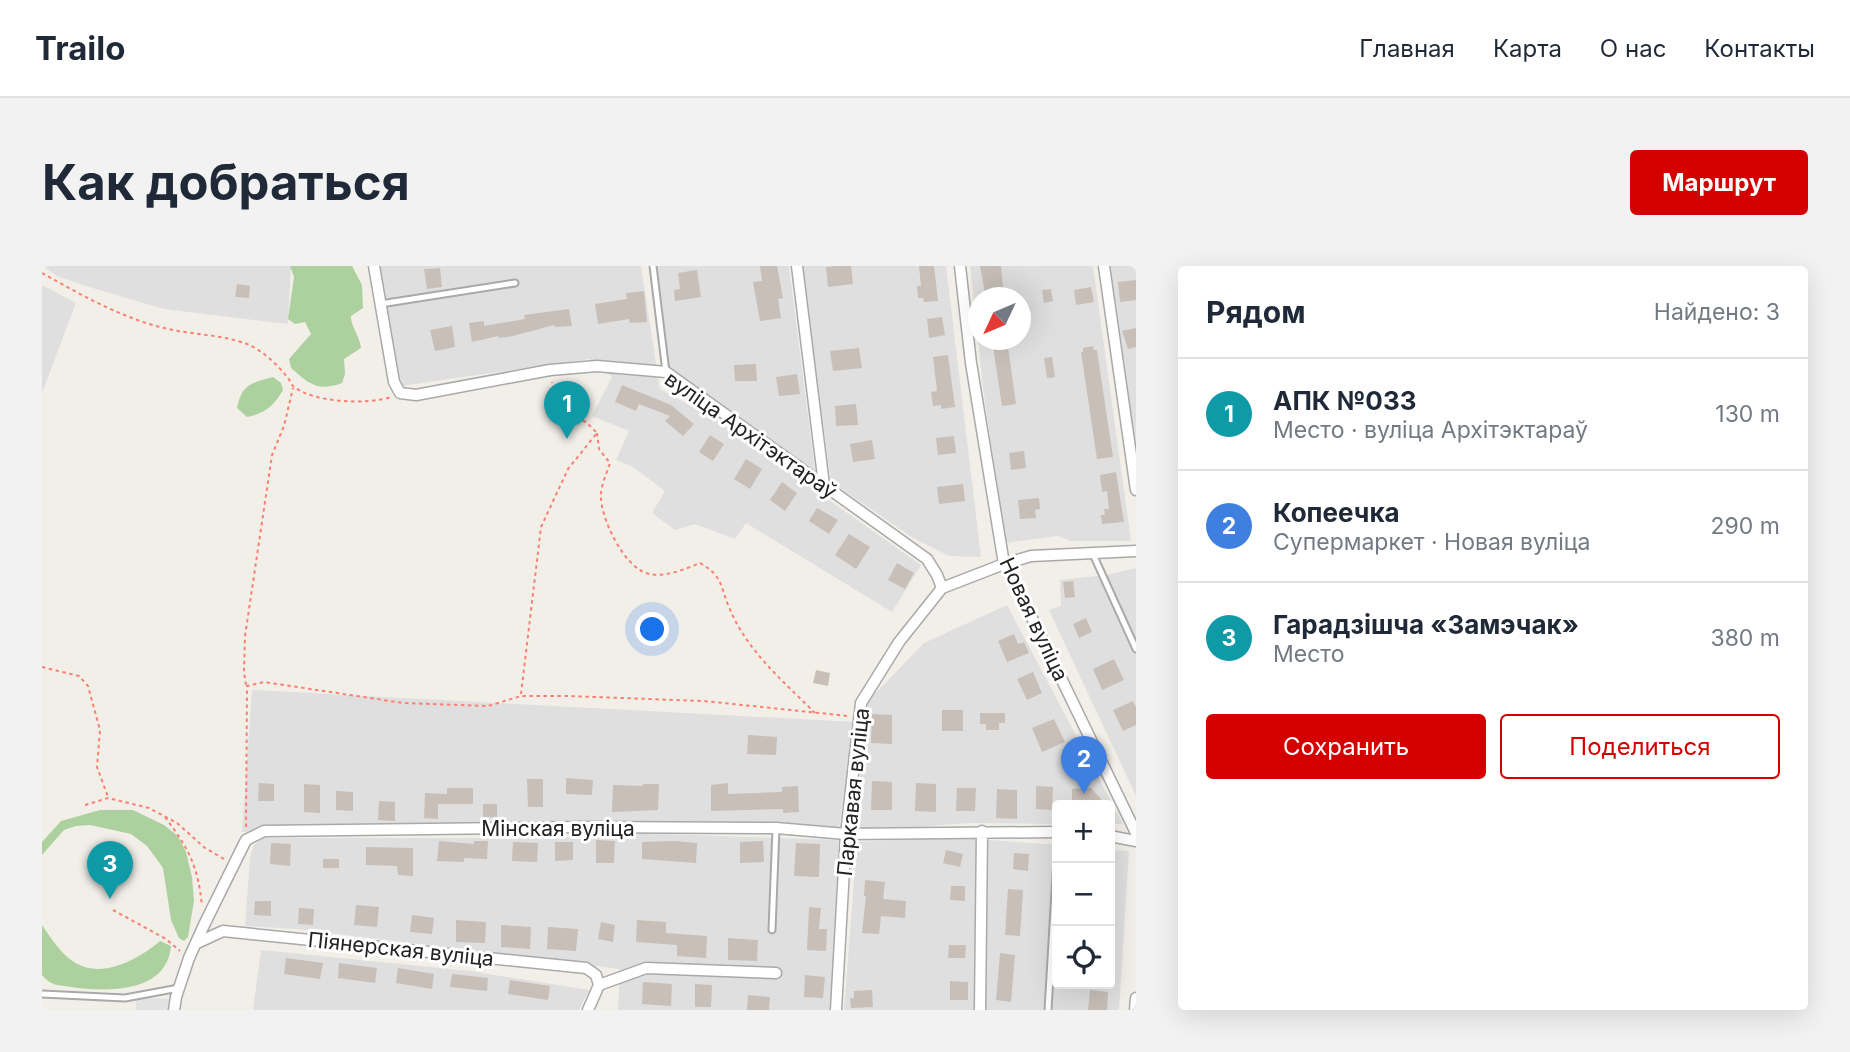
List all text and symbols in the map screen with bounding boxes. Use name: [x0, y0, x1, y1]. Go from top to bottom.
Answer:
text: Trailo: [35, 28, 125, 68]
text: Главная: [1359, 34, 1455, 63]
text: Карта: [1493, 34, 1562, 63]
text: О нас: [1600, 34, 1666, 63]
text: Контакты: [1704, 34, 1815, 63]
button: Маршрут: [1630, 150, 1808, 215]
text: Как добраться: [42, 153, 410, 212]
north arrow: [968, 287, 1031, 350]
text: Рядом: [1206, 294, 1306, 330]
text: Найдено: 3: [1654, 298, 1780, 326]
street label: вуліца Архітэктараў: [660, 366, 842, 504]
pin: 1: [544, 381, 590, 439]
text: АПК №033: [1273, 385, 1416, 416]
text: 1: [1224, 400, 1234, 428]
text: 130 m: [1715, 400, 1780, 428]
text: Место · вуліца Архітэктараў: [1273, 416, 1588, 444]
text: Копеечка: [1273, 497, 1400, 528]
text: 2: [1222, 512, 1236, 540]
text: 290 m: [1711, 512, 1780, 540]
text: Супермаркет · Новая вуліца: [1273, 528, 1590, 556]
street label: Новая вуліца: [994, 553, 1074, 685]
text: Гарадзішча «Замэчак»: [1273, 609, 1579, 640]
your location: [635, 612, 669, 646]
text: 3: [1222, 624, 1236, 652]
text: 380 m: [1710, 624, 1780, 652]
text: Место: [1273, 640, 1344, 668]
street label: Паркавая вуліца: [832, 707, 874, 877]
button: Сохранить: [1206, 714, 1486, 779]
button: Поделиться: [1500, 714, 1780, 779]
pin: 2: [1061, 736, 1107, 794]
map controls: [1052, 800, 1115, 989]
button: +: [1052, 800, 1115, 863]
street label: Мінская вуліца: [481, 816, 635, 841]
pin: 3: [87, 841, 133, 899]
button: −: [1052, 863, 1115, 926]
button: locate: [1052, 926, 1115, 989]
street label: Піянерская вуліца: [307, 927, 495, 971]

